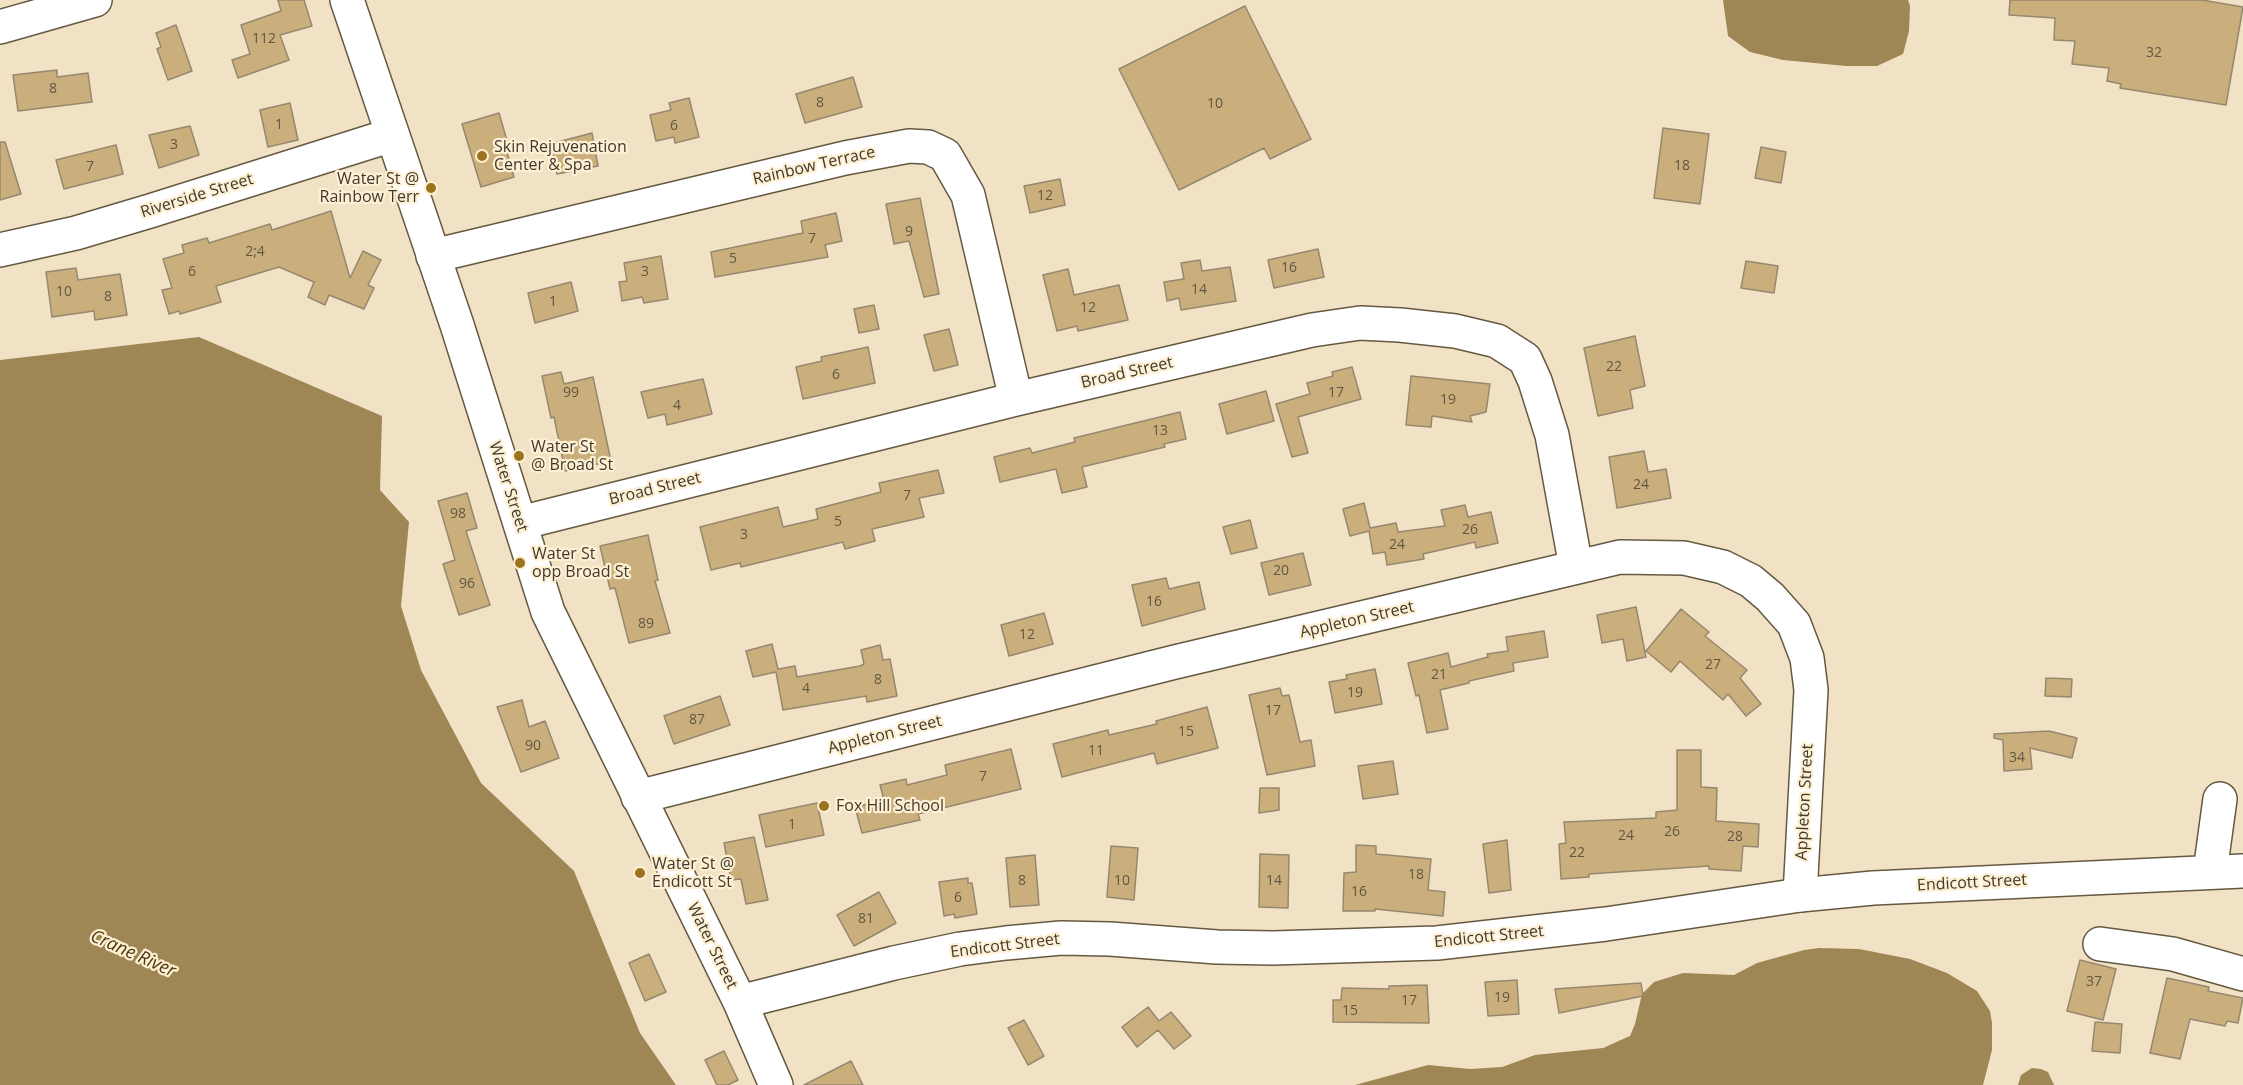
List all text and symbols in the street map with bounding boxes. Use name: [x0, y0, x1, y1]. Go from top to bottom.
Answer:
house number: 112: [252, 31, 276, 47]
house number: 32: [2146, 45, 2162, 61]
house number: 8: [49, 81, 57, 97]
house number: 8: [816, 95, 824, 111]
house number: 10: [1207, 96, 1223, 112]
house number: 1: [275, 117, 283, 133]
house number: 6: [670, 118, 678, 134]
house number: 3: [170, 137, 178, 153]
place label: Skin Rejuvenation Center & Spa: [494, 137, 627, 175]
street label: Rainbow Terrace: [751, 143, 877, 189]
marker: Skin Rejuvenation Center & Spa: [475, 149, 489, 163]
house number: 18: [1674, 158, 1690, 174]
house number: 7: [86, 159, 94, 175]
place label: Water St @ Rainbow Terr: [320, 169, 419, 207]
street label: Riverside Street: [138, 170, 256, 222]
marker: Water St @ Rainbow Terr: [424, 181, 438, 195]
house number: 12: [1037, 188, 1053, 204]
house number: 9: [905, 224, 913, 240]
house number: 7: [808, 231, 816, 247]
house number: 2;4: [245, 244, 265, 260]
house number: 5: [729, 251, 737, 267]
house number: 16: [1281, 260, 1297, 276]
house number: 6: [188, 264, 196, 280]
house number: 3: [641, 264, 649, 280]
house number: 14: [1191, 282, 1207, 298]
house number: 10: [56, 284, 72, 300]
house number: 8: [104, 289, 112, 305]
house number: 1: [549, 294, 557, 310]
house number: 12: [1080, 300, 1096, 316]
street label: Broad Street: [1079, 353, 1175, 393]
house number: 22: [1606, 359, 1622, 375]
house number: 6: [832, 367, 840, 383]
house number: 99: [563, 385, 579, 401]
house number: 17: [1328, 385, 1344, 401]
house number: 19: [1440, 392, 1456, 408]
house number: 4: [673, 398, 681, 414]
house number: 13: [1152, 423, 1168, 439]
place label: Water St @ Broad St: [531, 437, 613, 475]
street label: Water Street: [484, 439, 532, 535]
marker: Water St @ Broad St: [512, 449, 526, 463]
street label: Broad Street: [607, 468, 703, 510]
house number: 24: [1633, 477, 1649, 493]
house number: 7: [903, 488, 911, 504]
house number: 98: [450, 506, 466, 522]
house number: 5: [834, 514, 842, 530]
house number: 26: [1462, 522, 1478, 538]
house number: 3: [740, 527, 748, 543]
house number: 24: [1389, 537, 1405, 553]
place label: Water St opp Broad St: [532, 544, 629, 582]
marker: Water St opp Broad St: [513, 556, 527, 570]
house number: 20: [1273, 563, 1289, 579]
house number: 96: [459, 576, 475, 592]
house number: 16: [1146, 594, 1162, 610]
street label: Appleton Street: [1298, 598, 1416, 642]
house number: 89: [638, 616, 654, 632]
house number: 12: [1019, 627, 1035, 643]
house number: 27: [1705, 657, 1721, 673]
house number: 21: [1431, 667, 1447, 683]
house number: 8: [874, 672, 882, 688]
house number: 4: [802, 681, 810, 697]
house number: 19: [1347, 685, 1363, 701]
house number: 17: [1265, 703, 1281, 719]
house number: 87: [689, 712, 705, 728]
street label: Appleton Street: [826, 712, 944, 758]
house number: 15: [1178, 724, 1194, 740]
house number: 90: [525, 738, 541, 754]
house number: 11: [1088, 743, 1104, 759]
street label: Appleton Street: [1792, 743, 1818, 861]
house number: 34: [2009, 750, 2025, 766]
house number: 7: [979, 769, 987, 785]
place label: Fox Hill School: [836, 796, 944, 816]
marker: Fox Hill School: [817, 799, 831, 813]
house number: 1: [788, 817, 796, 833]
house number: 26: [1664, 824, 1680, 840]
house number: 24: [1618, 828, 1634, 844]
house number: 28: [1727, 829, 1743, 845]
house number: 22: [1569, 845, 1585, 861]
place label: Water St @ Endicott St: [652, 854, 734, 892]
marker: Water St @ Endicott St: [633, 866, 647, 880]
house number: 18: [1408, 867, 1424, 883]
street label: Endicott Street: [1917, 871, 2027, 895]
house number: 8: [1018, 873, 1026, 889]
house number: 10: [1114, 873, 1130, 889]
house number: 14: [1266, 873, 1282, 889]
house number: 16: [1351, 884, 1367, 900]
house number: 6: [954, 890, 962, 906]
street label: Water Street: [683, 900, 741, 992]
house number: 81: [858, 911, 874, 927]
street label: Endicott Street: [1433, 922, 1545, 952]
water label: Crane River: [87, 926, 179, 982]
street label: Endicott Street: [949, 930, 1061, 962]
house number: 37: [2086, 974, 2102, 990]
house number: 19: [1494, 990, 1510, 1006]
house number: 17: [1401, 993, 1417, 1009]
house number: 15: [1342, 1003, 1358, 1019]

